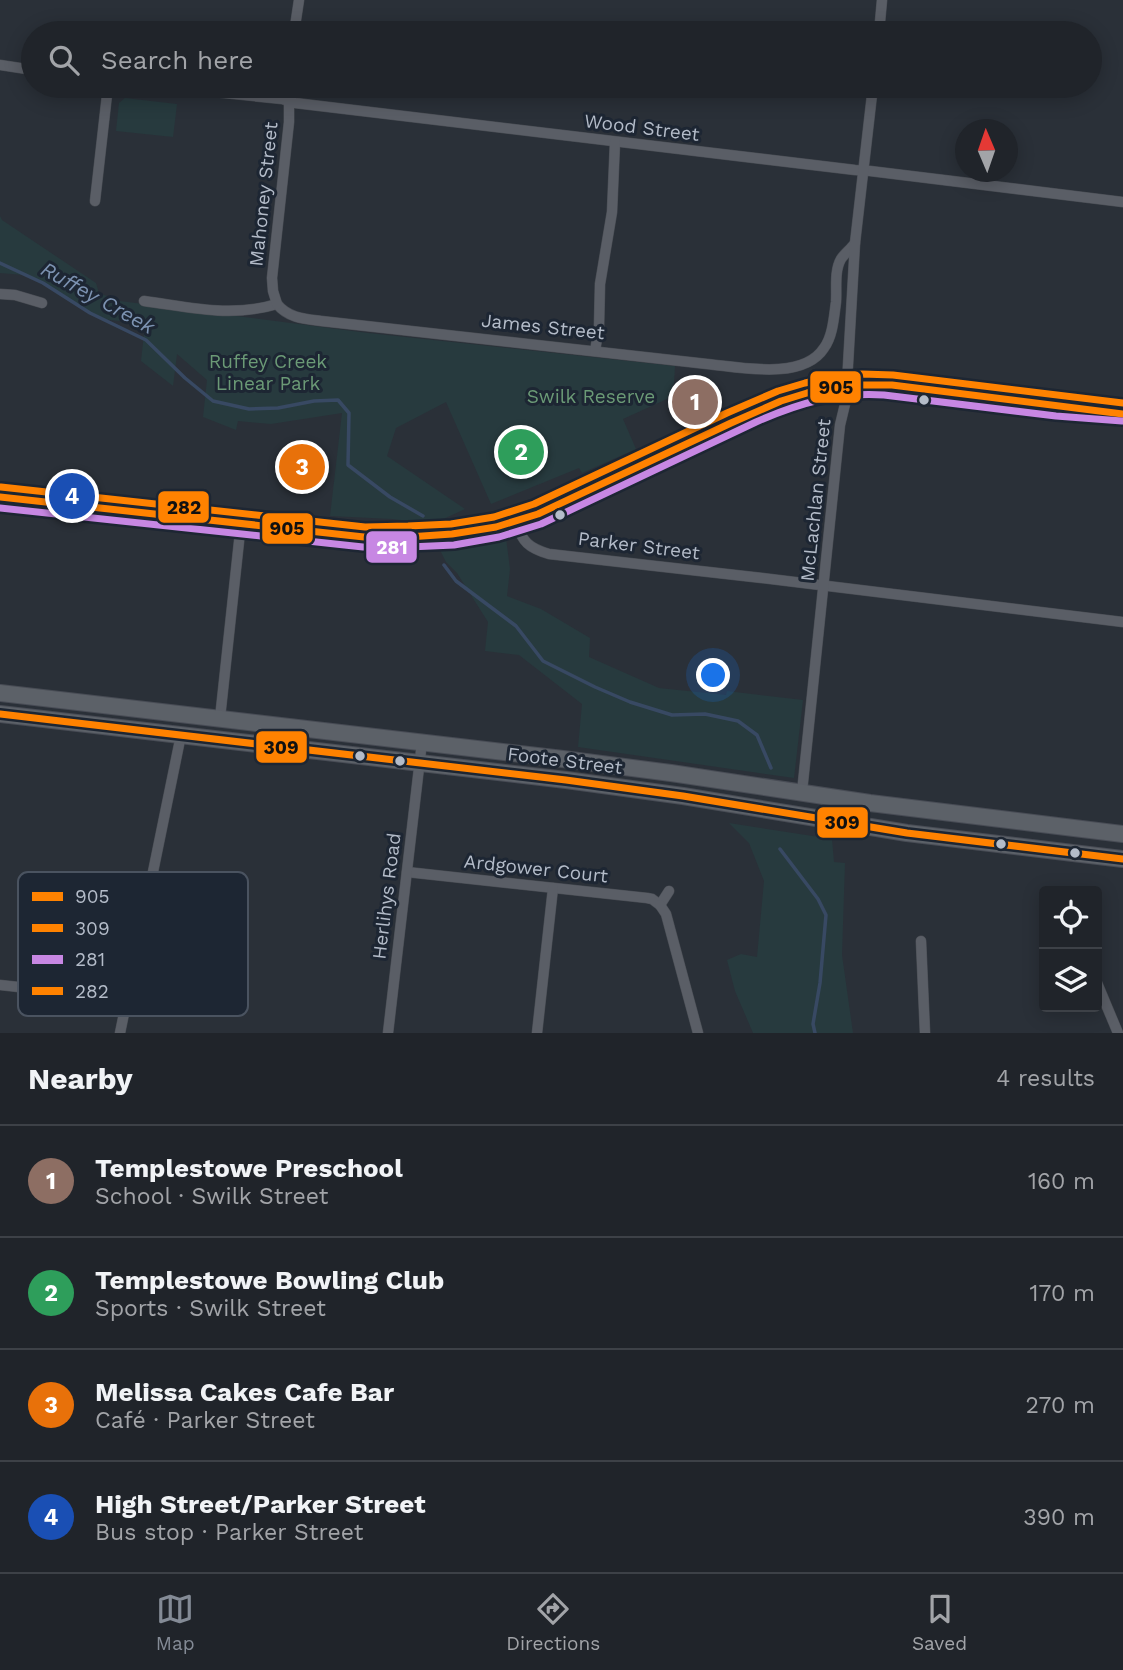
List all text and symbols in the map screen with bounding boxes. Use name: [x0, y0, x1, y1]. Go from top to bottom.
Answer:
search box: [21, 21, 1102, 98]
icon: search: [45, 41, 83, 79]
text: Search here: [101, 45, 253, 75]
street label: Wood Street: [583, 109, 701, 146]
north arrow: [955, 119, 1018, 182]
street label: Mahoney Street: [244, 121, 283, 268]
water label: Ruffey Creek: [37, 256, 160, 339]
street label: James Street: [480, 309, 606, 344]
park label: Ruffey Creek Linear Park: [209, 350, 327, 395]
line badge: 905: [809, 370, 862, 404]
pin: 1: [672, 376, 718, 428]
text: 905: [819, 376, 853, 399]
park label: Swilk Reserve: [527, 385, 655, 408]
unlabelled marker: [917, 393, 931, 407]
street label: McLachlan Street: [796, 418, 835, 582]
pin: 2: [498, 426, 544, 478]
pin: 3: [279, 441, 325, 493]
pin: 4: [49, 470, 95, 522]
line badge: 282: [157, 490, 210, 524]
text: 282: [167, 496, 201, 519]
unlabelled marker: [553, 508, 567, 522]
line badge: 905: [261, 512, 314, 545]
text: 905: [270, 517, 304, 540]
street label: Parker Street: [577, 527, 701, 564]
line badge: 281: [365, 530, 418, 564]
text: 281: [376, 536, 408, 559]
your location: [696, 658, 730, 692]
line badge: 309: [255, 730, 308, 764]
text: 309: [263, 736, 299, 759]
street label: Foote Street: [506, 742, 624, 779]
unlabelled marker: [353, 749, 367, 763]
unlabelled marker: [393, 754, 407, 768]
line badge: 309: [816, 806, 869, 839]
text: 309: [824, 811, 860, 834]
street label: Herlihys Road: [367, 831, 406, 961]
unlabelled marker: [994, 837, 1008, 851]
unlabelled marker: [1068, 846, 1082, 860]
street label: Ardgower Court: [463, 849, 609, 888]
legend: [18, 872, 248, 1016]
text: 905: [75, 885, 110, 908]
map controls: [1039, 886, 1102, 1012]
button: locate: [1039, 886, 1102, 949]
text: 309: [75, 917, 110, 940]
text: 281: [75, 948, 105, 971]
button: layers: [1039, 949, 1102, 1012]
text: 282: [75, 980, 109, 1003]
text: Nearby: [28, 1061, 133, 1096]
text: 4 results: [996, 1065, 1095, 1092]
text: Templestowe Preschool: [95, 1153, 403, 1183]
text: 1: [46, 1168, 56, 1195]
text: 160 m: [1028, 1168, 1095, 1195]
text: School · Swilk Street: [95, 1183, 328, 1210]
text: Templestowe Bowling Club: [95, 1265, 444, 1295]
text: 2: [44, 1280, 58, 1307]
text: 170 m: [1030, 1280, 1095, 1307]
text: Sports · Swilk Street: [95, 1295, 326, 1322]
text: Melissa Cakes Cafe Bar: [95, 1377, 394, 1407]
text: 3: [44, 1392, 58, 1419]
text: 270 m: [1026, 1392, 1095, 1419]
text: Café · Parker Street: [95, 1407, 315, 1434]
text: High Street/Parker Street: [95, 1489, 426, 1519]
text: 4: [44, 1504, 58, 1531]
text: 390 m: [1023, 1504, 1095, 1531]
text: Bus stop · Parker Street: [95, 1519, 363, 1546]
tab: Map: [156, 1590, 195, 1655]
tab: Directions: [506, 1590, 600, 1655]
tab: Saved: [912, 1590, 967, 1655]

